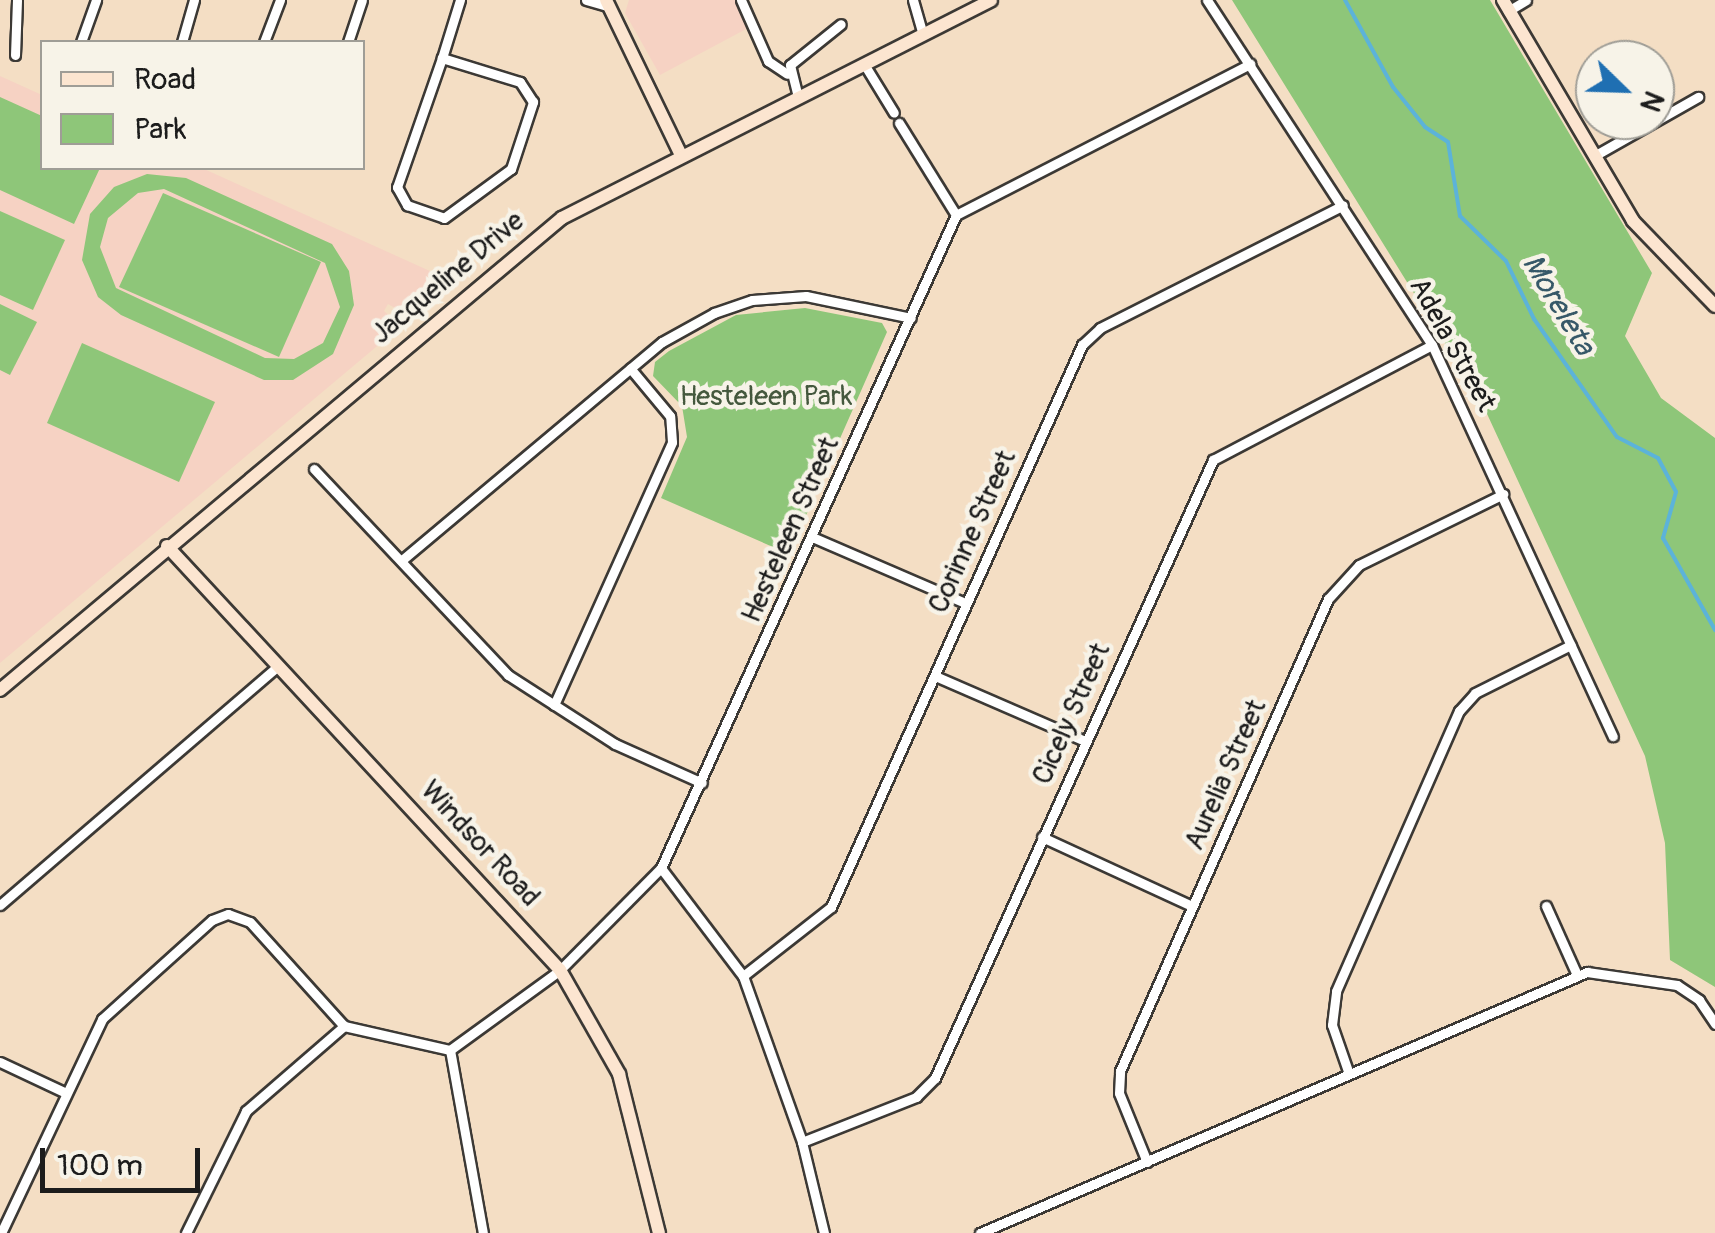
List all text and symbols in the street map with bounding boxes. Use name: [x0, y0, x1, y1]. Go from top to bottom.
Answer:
legend: [40, 40, 365, 170]
north arrow: [1575, 40, 1675, 140]
text: Road: [134, 61, 196, 98]
text: N: [1631, 86, 1671, 117]
text: Park: [134, 111, 187, 148]
street label: Jacqueline Drive: [365, 205, 531, 351]
water label: Moreleta: [1514, 248, 1602, 362]
street label: Adela Street: [1402, 272, 1502, 418]
park label: Hesteleen Park: [680, 380, 852, 414]
street label: Hesteleen Street: [735, 432, 847, 628]
street label: Corinne Street: [922, 445, 1024, 619]
street label: Cicely Street: [1026, 638, 1118, 790]
street label: Aurelia Street: [1178, 695, 1274, 855]
street label: Windsor Road: [413, 774, 547, 914]
scale bar: [45, 1128, 205, 1190]
text: 100 m: [57, 1147, 143, 1184]

